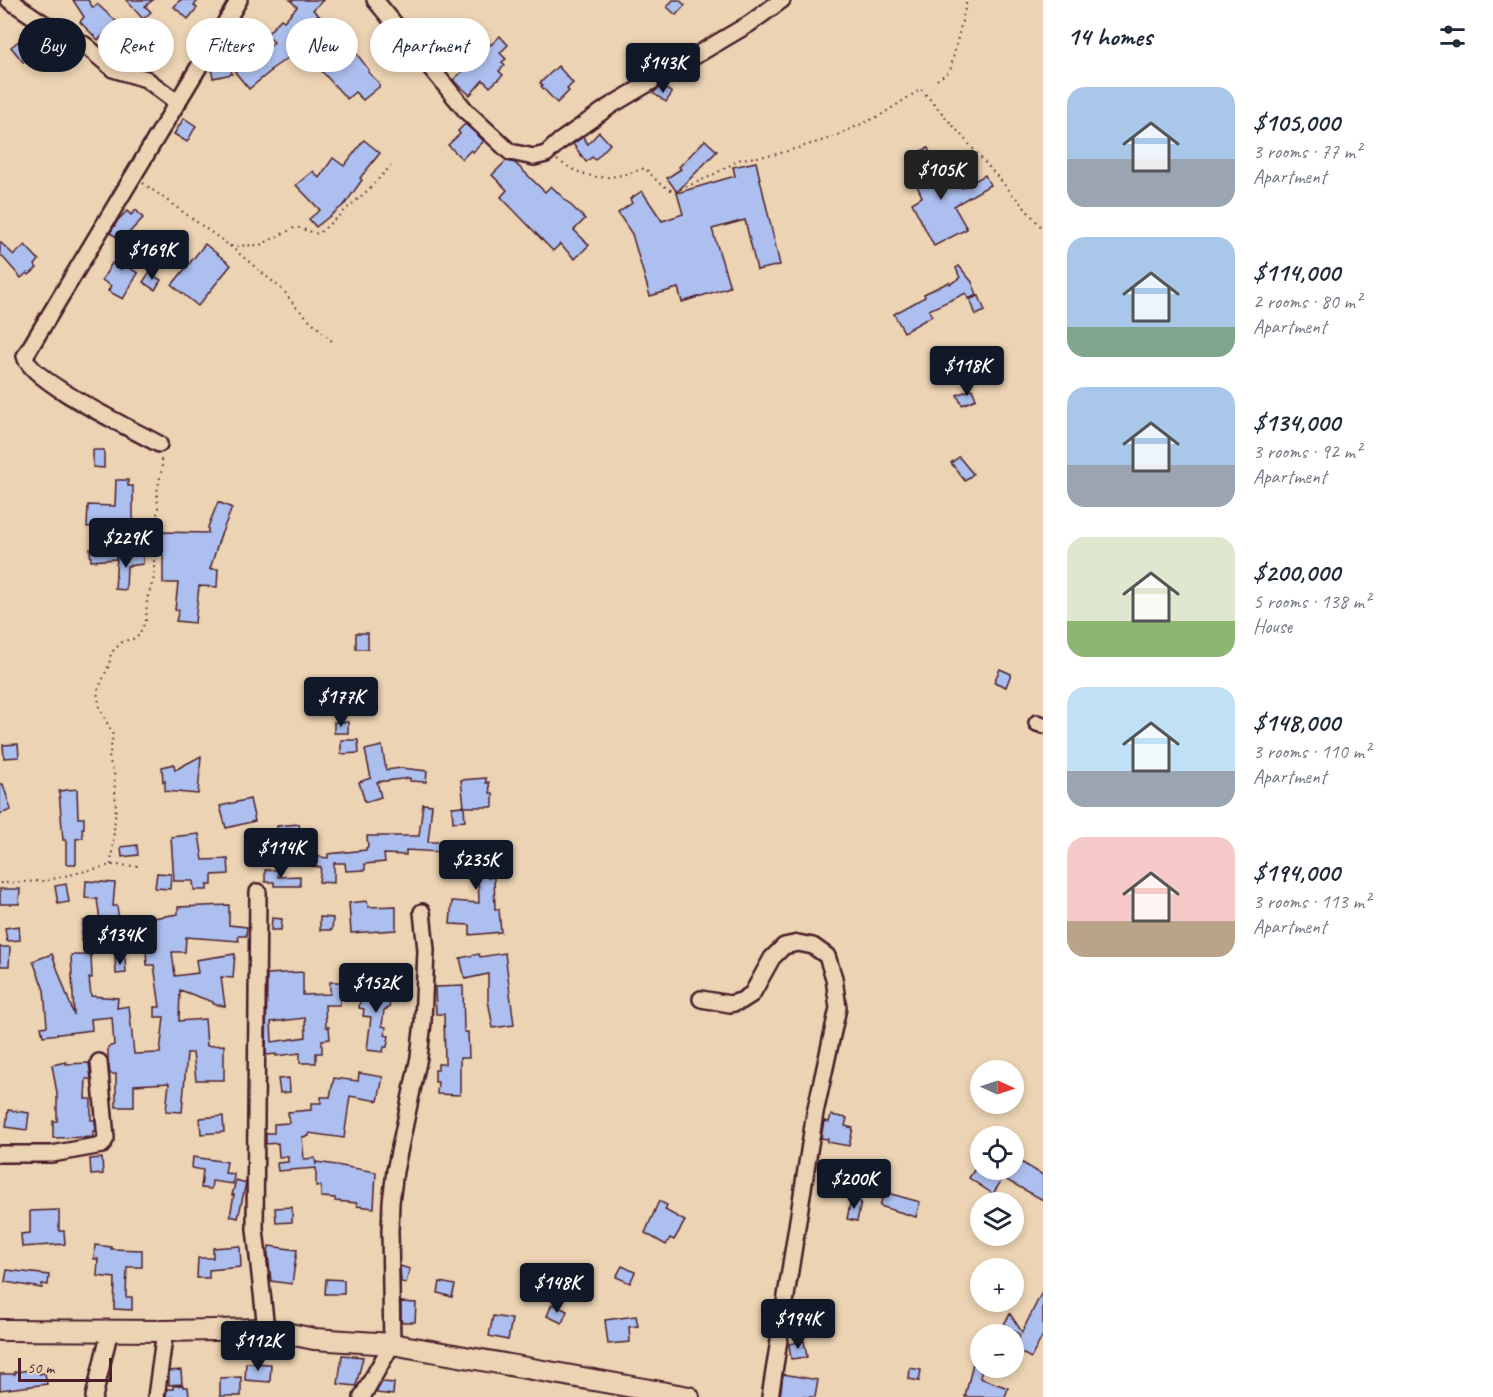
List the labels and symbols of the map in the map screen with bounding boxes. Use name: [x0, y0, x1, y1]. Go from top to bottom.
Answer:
pin: $143K: [621, 43, 705, 94]
pin: $105K: [899, 150, 983, 201]
pin: $169K: [110, 230, 194, 281]
pin: $118K: [925, 346, 1009, 397]
pin: $229K: [84, 518, 168, 569]
pin: $177K: [299, 677, 383, 728]
pin: $114K: [239, 828, 323, 879]
pin: $235K: [434, 840, 518, 891]
pin: $134K: [78, 915, 162, 966]
pin: $152K: [334, 963, 418, 1014]
north arrow: [970, 1060, 1024, 1114]
pin: $200K: [812, 1159, 896, 1210]
pin: $148K: [515, 1263, 599, 1314]
pin: $194K: [756, 1299, 840, 1350]
pin: $112K: [216, 1321, 300, 1372]
scale bar: [18, 1355, 112, 1382]

